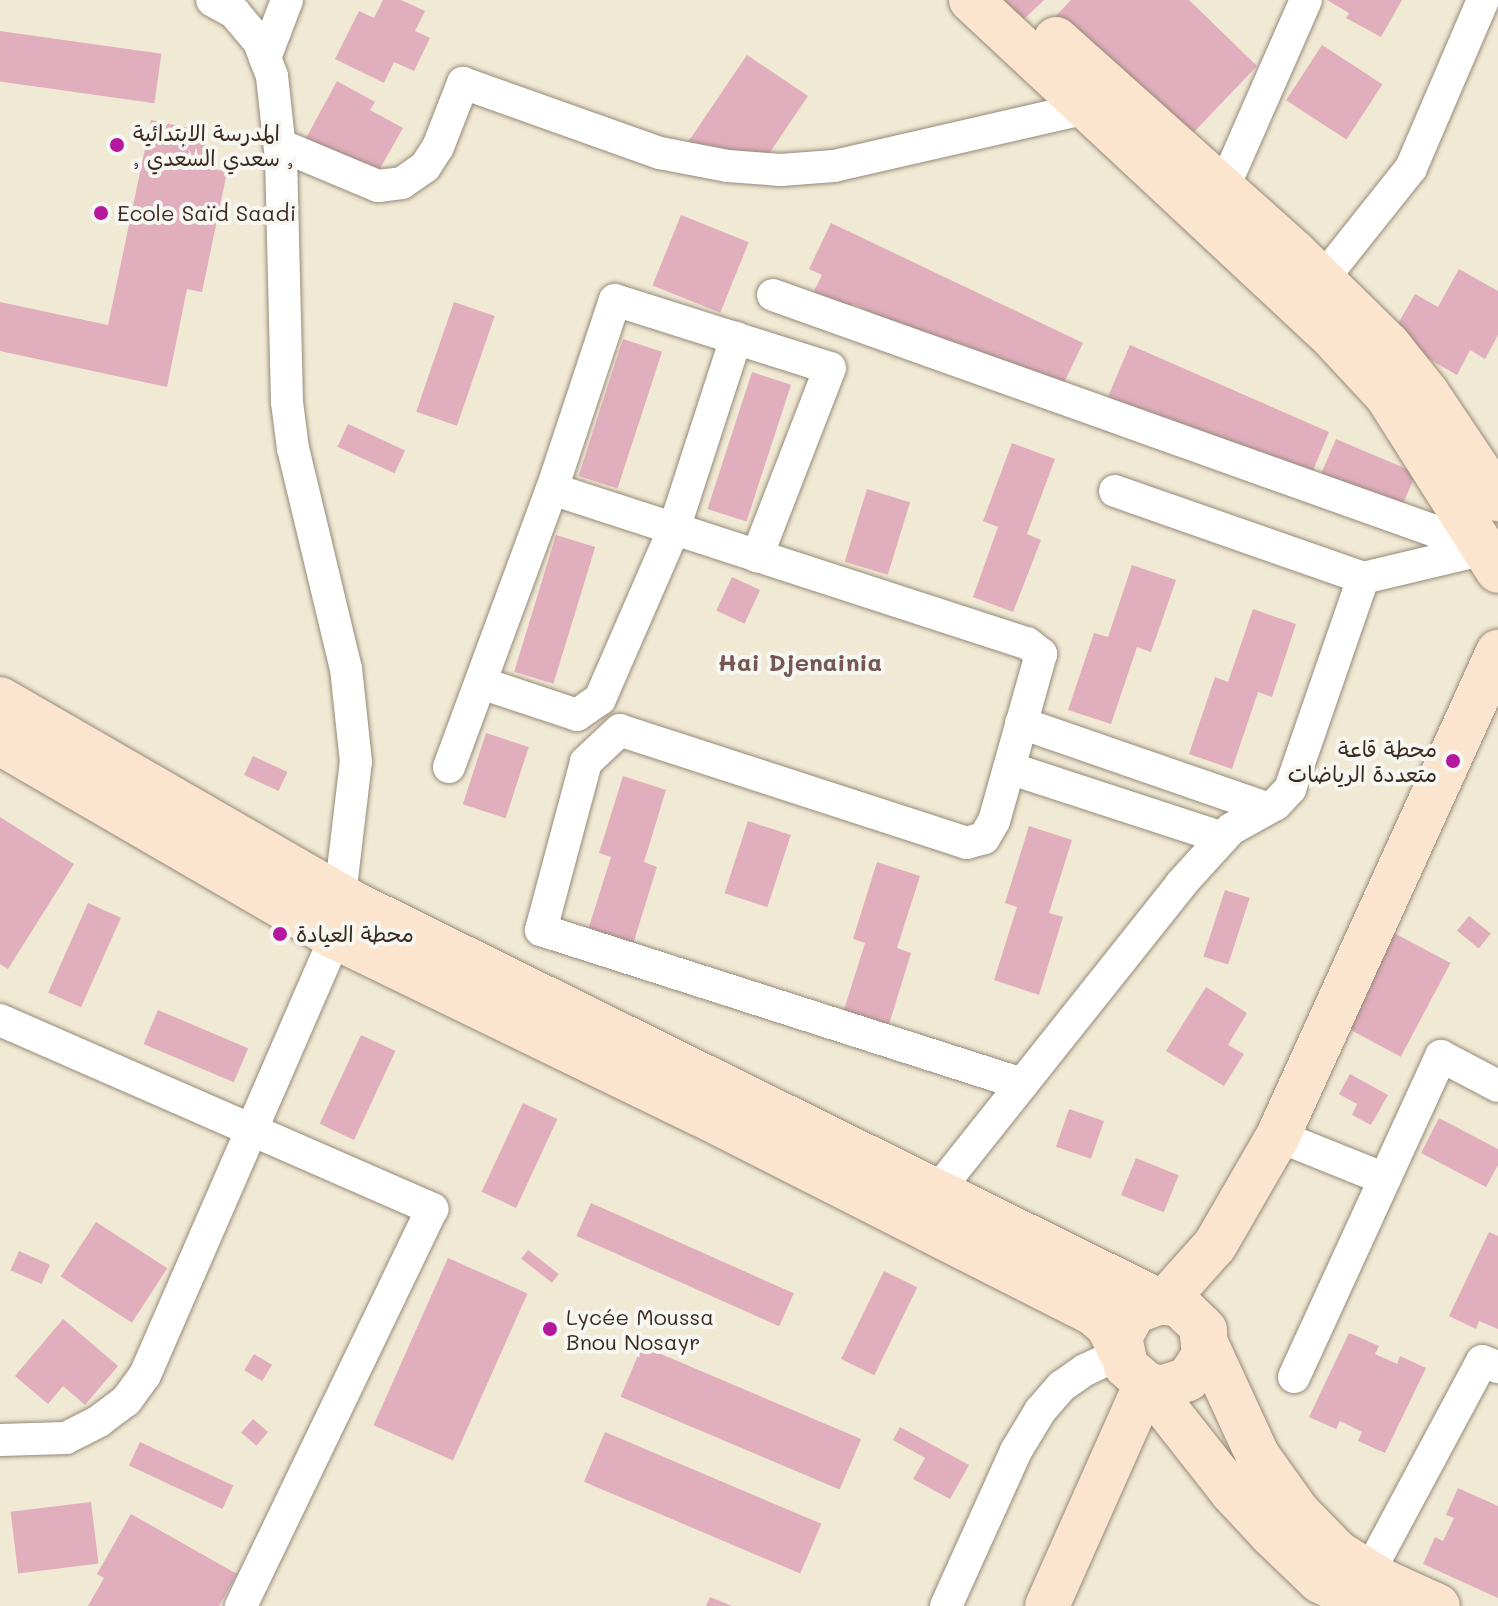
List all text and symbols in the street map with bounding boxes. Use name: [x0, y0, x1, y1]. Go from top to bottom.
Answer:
place label: المدرسة الابتدائية , سعدي السعدي ,: [133, 119, 294, 170]
marker: المدرسة الابتدائية , سعدي السعدي ,: [108, 136, 126, 154]
place label: Ecole Saïd Saadi: [117, 200, 296, 226]
marker: Ecole Saïd Saadi: [92, 204, 110, 222]
district label: Hai Djenainia: [718, 648, 882, 676]
place label: محطة قاعة متعددة الرياضات: [1288, 735, 1437, 786]
marker: محطة قاعة متعددة الرياضات: [1444, 752, 1462, 770]
place label: محطة العيادة: [296, 921, 414, 947]
marker: محطة العيادة: [271, 925, 289, 943]
place label: Lycée Moussa Bnou Nosayr: [566, 1303, 714, 1354]
marker: Lycée Moussa Bnou Nosayr: [541, 1320, 559, 1338]

